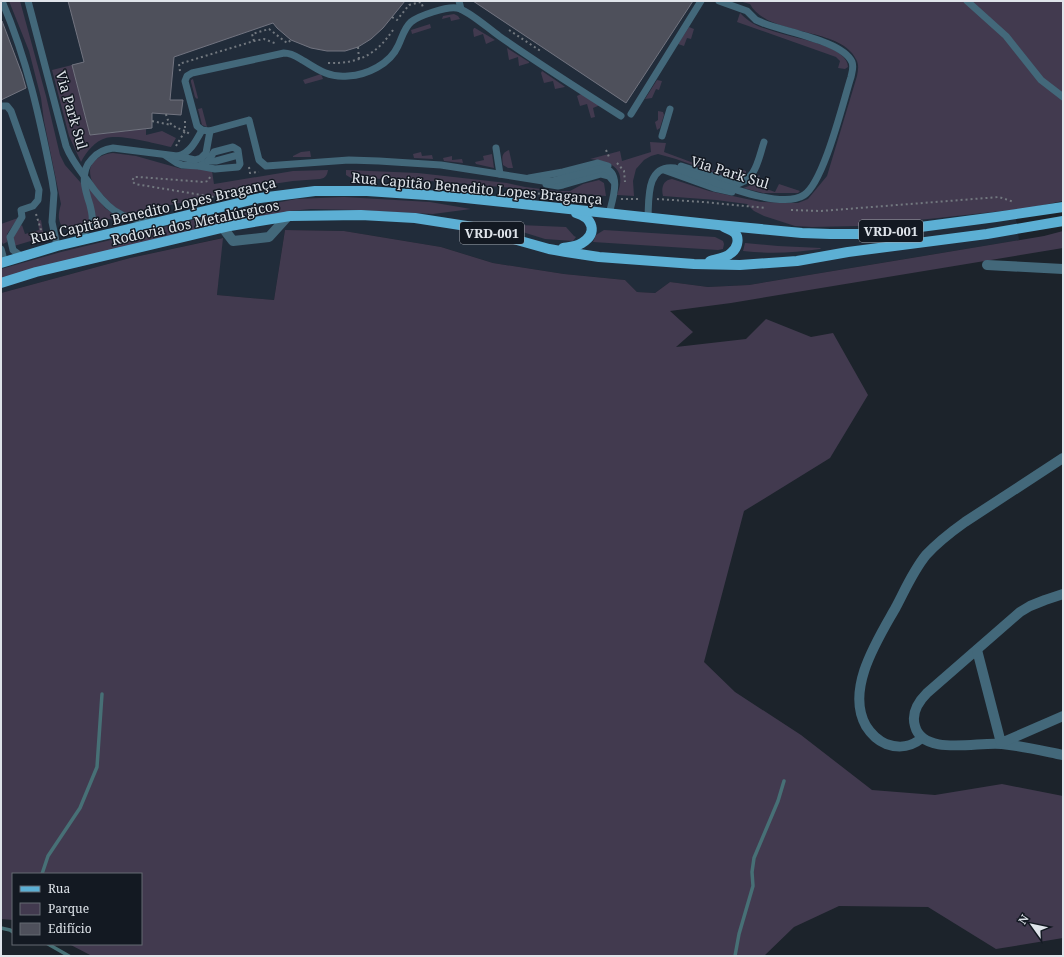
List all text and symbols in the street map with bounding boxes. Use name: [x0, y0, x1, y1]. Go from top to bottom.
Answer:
street label: Via Park Sul: [52, 68, 92, 152]
street label: Via Park Sul: [688, 151, 772, 193]
street label: Rua Capitão Benedito Lopes Bragança: [351, 168, 603, 208]
street label: Rua Capitão Benedito Lopes Bragança: [28, 172, 278, 248]
street label: Rodovia dos Metalúrgicos: [109, 195, 281, 249]
road number: VRD-001: [859, 220, 923, 242]
road number: VRD-001: [460, 222, 524, 244]
legend: [12, 873, 142, 945]
text: Rua: [48, 880, 70, 897]
text: Parque: [48, 900, 89, 917]
north arrow: [1012, 905, 1052, 945]
text: N: [1015, 911, 1032, 927]
text: Edifício: [48, 920, 92, 937]

